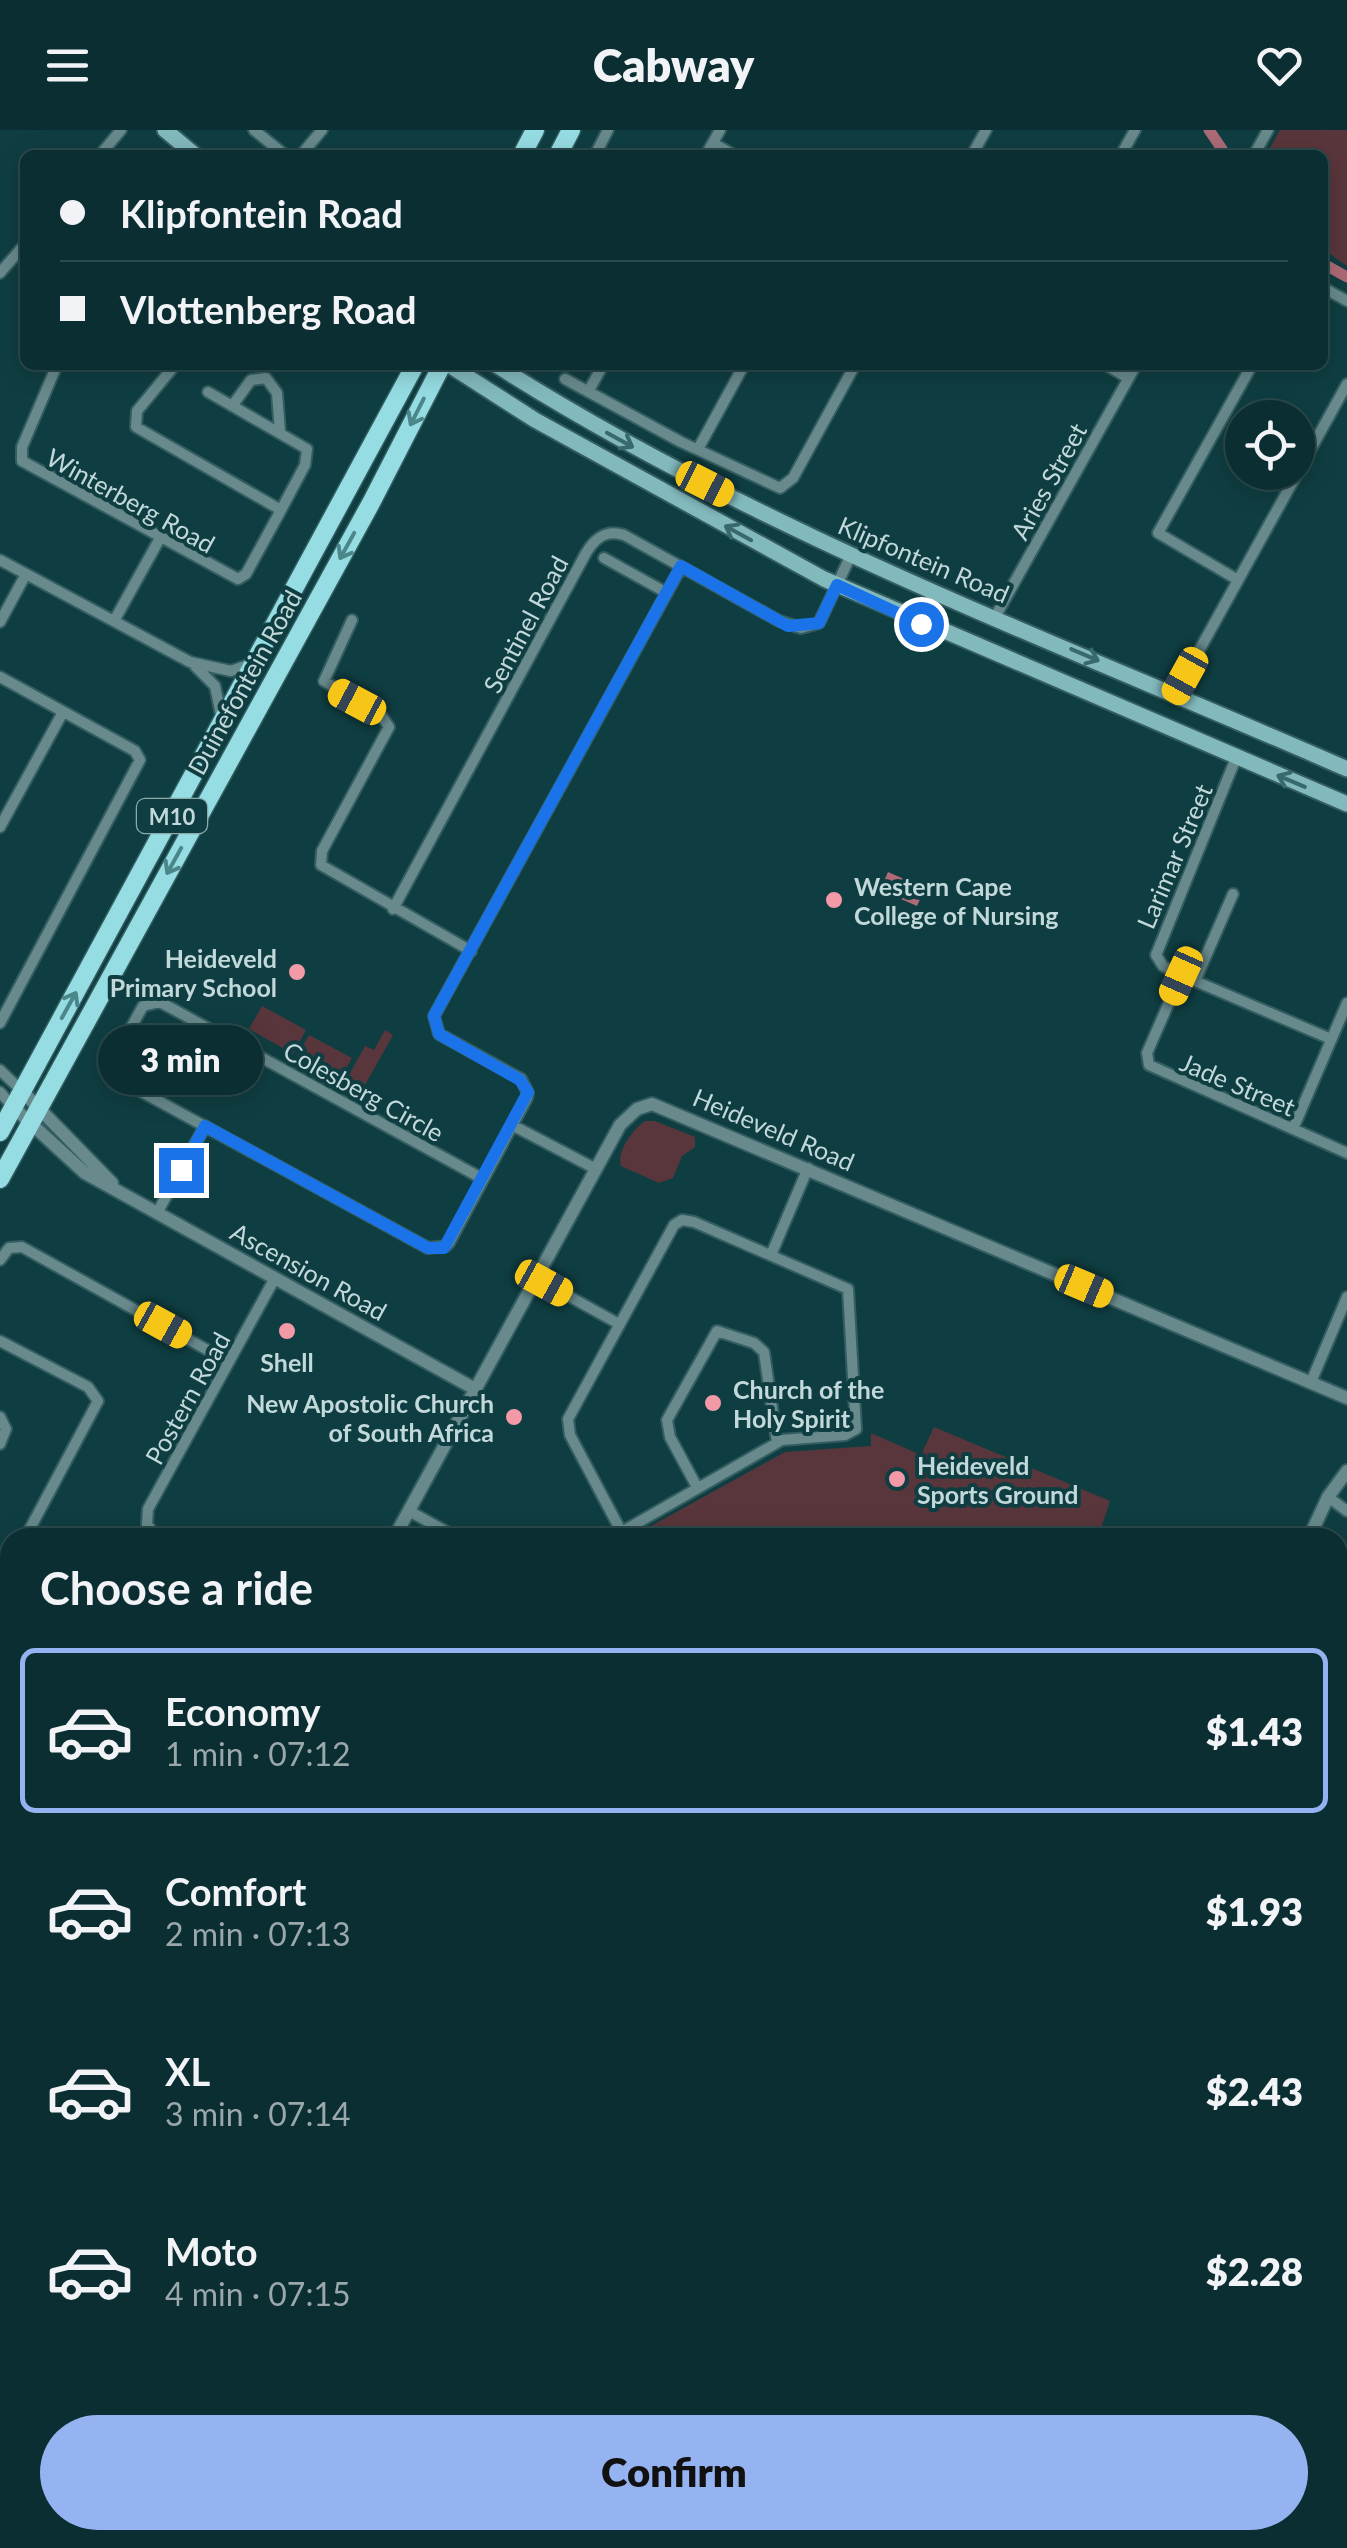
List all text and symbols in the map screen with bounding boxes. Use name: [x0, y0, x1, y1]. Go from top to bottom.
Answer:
icon: menu: [40, 38, 95, 93]
text: Cabway: [593, 38, 754, 92]
icon: heart: [1252, 38, 1307, 93]
text: Klipfontein Road: [120, 190, 403, 236]
text: Vlottenberg Road: [120, 286, 416, 332]
one-way arrow: [407, 397, 426, 427]
map controls: [1225, 400, 1315, 490]
button: locate: [1225, 400, 1315, 490]
street label: Aries Street: [1004, 418, 1092, 544]
one-way arrow: [605, 431, 635, 451]
street label: Winterberg Road: [42, 441, 220, 559]
car: [671, 457, 739, 511]
street label: Klipfontein Road: [834, 510, 1014, 608]
one-way arrow: [724, 522, 753, 542]
one-way arrow: [337, 531, 357, 560]
street label: Sentinel Road: [476, 550, 574, 698]
street label: Duinefontein Road: [181, 585, 307, 779]
route start: [899, 602, 944, 647]
car: [1157, 642, 1213, 710]
one-way arrow: [1069, 647, 1100, 665]
car: [323, 675, 391, 729]
one-way arrow: [1276, 771, 1307, 789]
street label: Larimar Street: [1130, 779, 1218, 933]
road number: M10: [137, 799, 207, 833]
one-way arrow: [163, 846, 183, 876]
place label: Western Cape College of Nursing: [854, 871, 1058, 930]
marker: Western Cape College of Nursing: [823, 889, 845, 911]
car: [1155, 942, 1207, 1010]
place label: Heideveld Primary School: [110, 943, 277, 1002]
marker: Heideveld Primary School: [286, 961, 308, 983]
one-way arrow: [59, 991, 79, 1020]
callout: 3 min: [99, 1025, 264, 1095]
street label: Colesberg Circle: [279, 1035, 449, 1147]
text: 3 min: [141, 1040, 220, 1079]
street label: Jade Street: [1176, 1046, 1300, 1122]
street label: Heideveld Road: [689, 1082, 859, 1176]
route end: [159, 1148, 204, 1193]
street label: Ascension Road: [226, 1216, 392, 1326]
car: [510, 1255, 578, 1311]
car: [1051, 1260, 1117, 1312]
car: [129, 1297, 197, 1353]
marker: Shell: [276, 1320, 298, 1342]
street label: Postern Road: [138, 1327, 236, 1469]
place label: Shell: [260, 1347, 314, 1377]
place label: Church of the Holy Spirit: [733, 1374, 884, 1433]
place label: New Apostolic Church of South Africa: [246, 1388, 494, 1447]
marker: Church of the Holy Spirit: [702, 1392, 724, 1414]
marker: New Apostolic Church of South Africa: [503, 1406, 525, 1428]
place label: Heideveld Sports Ground: [917, 1450, 1078, 1509]
marker: Heideveld Sports Ground: [886, 1468, 908, 1490]
text: Choose a ride: [40, 1561, 313, 1615]
icon: car: [45, 1686, 135, 1776]
text: Economy: [165, 1688, 320, 1734]
text: $1.43: [1206, 1708, 1303, 1754]
text: 1 min · 07:12: [165, 1734, 351, 1773]
icon: car: [45, 1866, 135, 1956]
text: Comfort: [165, 1868, 306, 1914]
text: $1.93: [1206, 1888, 1303, 1934]
text: 2 min · 07:13: [165, 1914, 351, 1953]
icon: car: [45, 2046, 135, 2136]
text: XL: [165, 2048, 210, 2094]
text: $2.43: [1206, 2068, 1303, 2114]
text: 3 min · 07:14: [165, 2094, 351, 2133]
icon: car: [45, 2226, 135, 2316]
text: Moto: [165, 2228, 258, 2274]
text: $2.28: [1206, 2248, 1303, 2294]
text: 4 min · 07:15: [165, 2274, 351, 2313]
button: Confirm: [40, 2415, 1308, 2530]

